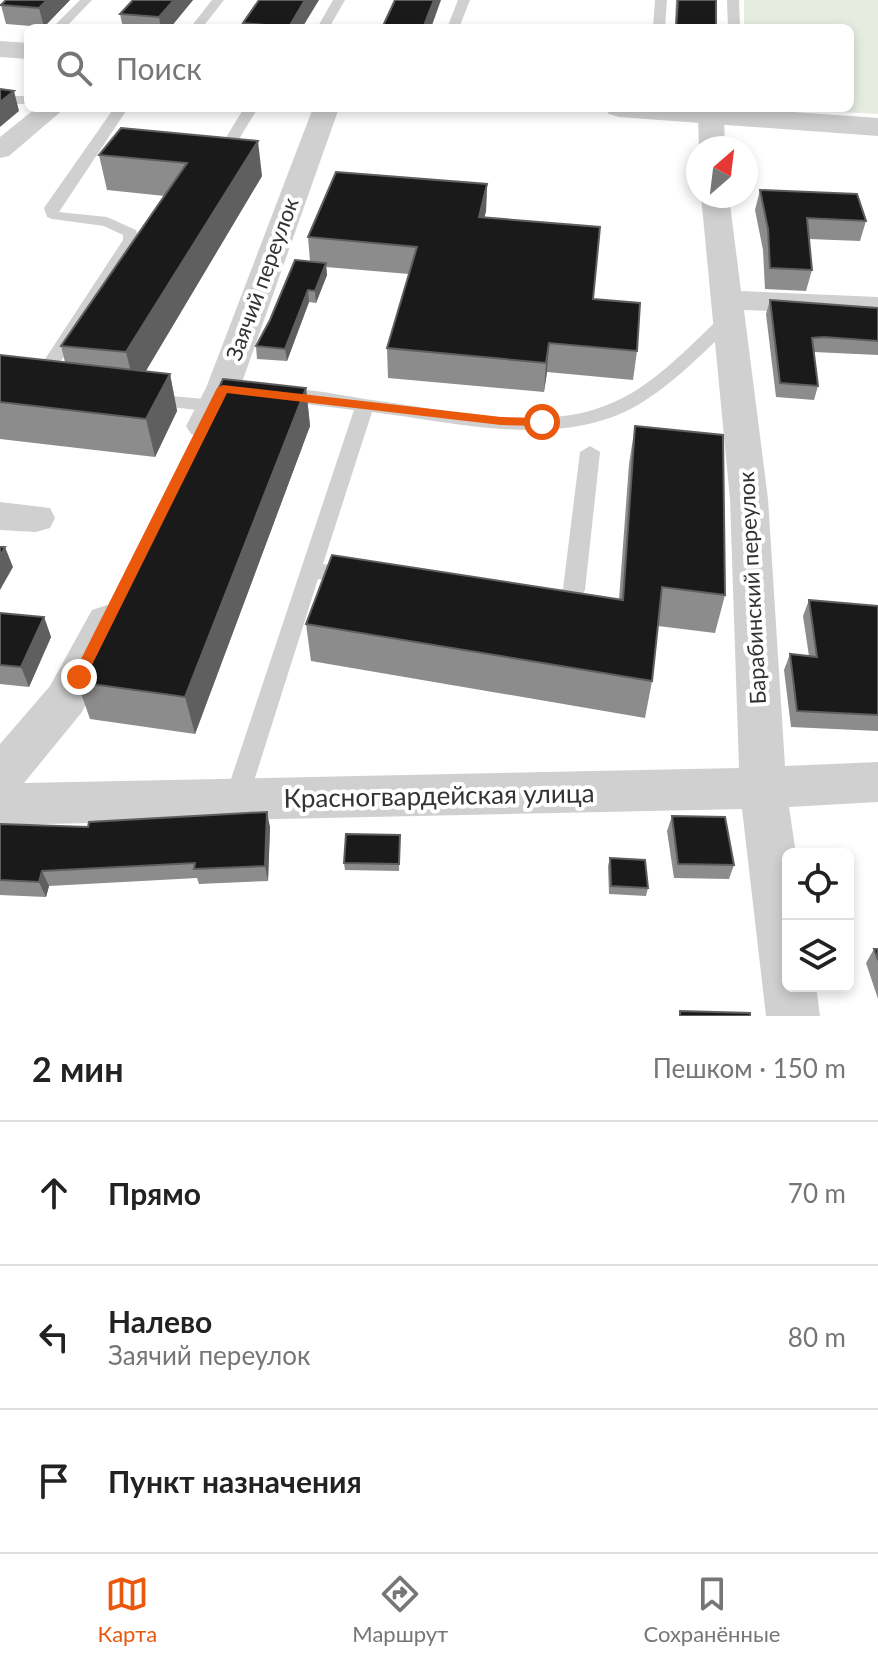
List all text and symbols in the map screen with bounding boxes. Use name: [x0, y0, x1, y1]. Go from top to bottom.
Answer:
search box: [24, 24, 854, 112]
icon: search: [52, 46, 96, 90]
text: Поиск: [116, 50, 202, 86]
north arrow: [686, 136, 758, 208]
street label: Заячий переулок: [220, 193, 304, 364]
route start: [524, 404, 560, 440]
street label: Барабинский переулок: [732, 470, 771, 705]
route end: [61, 659, 97, 695]
street label: Красногвардейская улица: [283, 776, 595, 814]
map controls: [782, 848, 854, 992]
button: locate: [782, 848, 854, 920]
button: layers: [782, 920, 854, 992]
text: 2 мин: [32, 1048, 124, 1089]
text: Пешком · 150 m: [653, 1052, 846, 1084]
icon: ahead: [32, 1171, 76, 1215]
text: Прямо: [108, 1175, 201, 1211]
text: 70 m: [788, 1177, 846, 1209]
text: Налево: [108, 1303, 212, 1339]
icon: left: [32, 1315, 76, 1359]
text: 80 m: [788, 1321, 846, 1353]
text: Заячий переулок: [108, 1339, 310, 1371]
icon: arrive: [32, 1459, 76, 1503]
text: Пункт назначения: [108, 1463, 362, 1499]
tab: Карта: [98, 1572, 157, 1647]
tab: Маршрут: [352, 1572, 448, 1647]
tab: Сохранённые: [643, 1572, 780, 1647]

